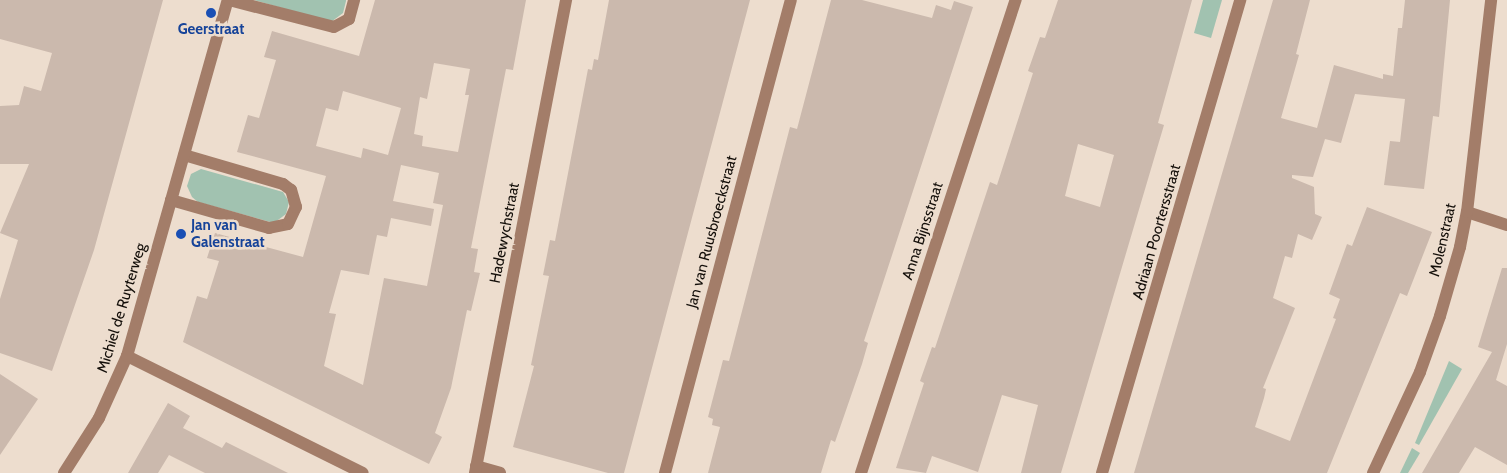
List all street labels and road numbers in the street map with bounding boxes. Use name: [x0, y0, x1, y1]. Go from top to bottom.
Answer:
street label: Jan van Ruusbroeckstraat: [683, 154, 741, 310]
street label: Adriaan Poortersstraat: [1129, 162, 1185, 302]
street label: Anna Bijnsstraat: [899, 180, 947, 282]
street label: Hadewychstraat: [486, 181, 524, 285]
street label: Molenstraat: [1426, 201, 1460, 279]
street label: Michiel de Ruyterweg: [94, 241, 150, 375]

